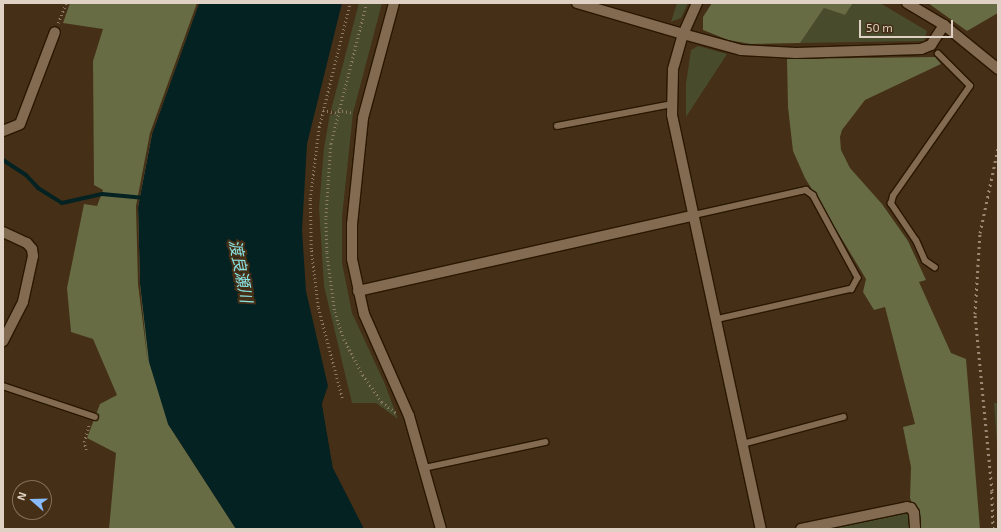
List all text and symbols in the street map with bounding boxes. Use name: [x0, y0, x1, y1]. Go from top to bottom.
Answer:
scale bar: [861, 12, 955, 38]
text: 50 m: [866, 20, 893, 34]
water label: 渡良瀬川: [225, 238, 257, 304]
north arrow: [12, 480, 52, 520]
text: N: [14, 490, 29, 502]

